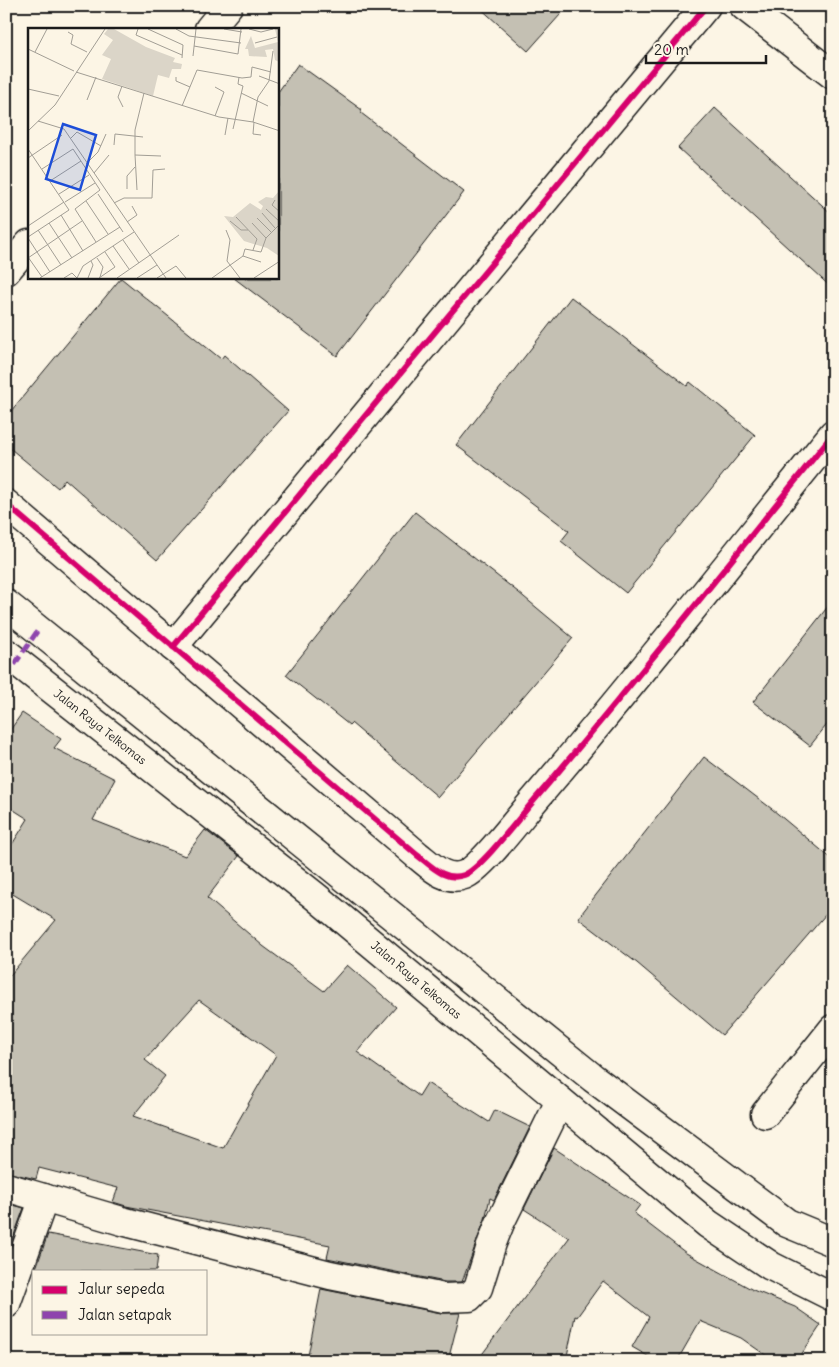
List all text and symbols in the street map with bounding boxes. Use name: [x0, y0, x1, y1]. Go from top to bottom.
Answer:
inset map: [28, 28, 279, 279]
scale bar: [646, 32, 766, 64]
text: 20 m: [654, 40, 689, 59]
street label: Jalan Raya Telkomas: [51, 686, 150, 767]
street label: Jalan Raya Telkomas: [368, 937, 465, 1022]
legend: [32, 1270, 208, 1334]
text: Jalur sepeda: [78, 1279, 165, 1298]
text: Jalan setapak: [78, 1305, 172, 1324]

